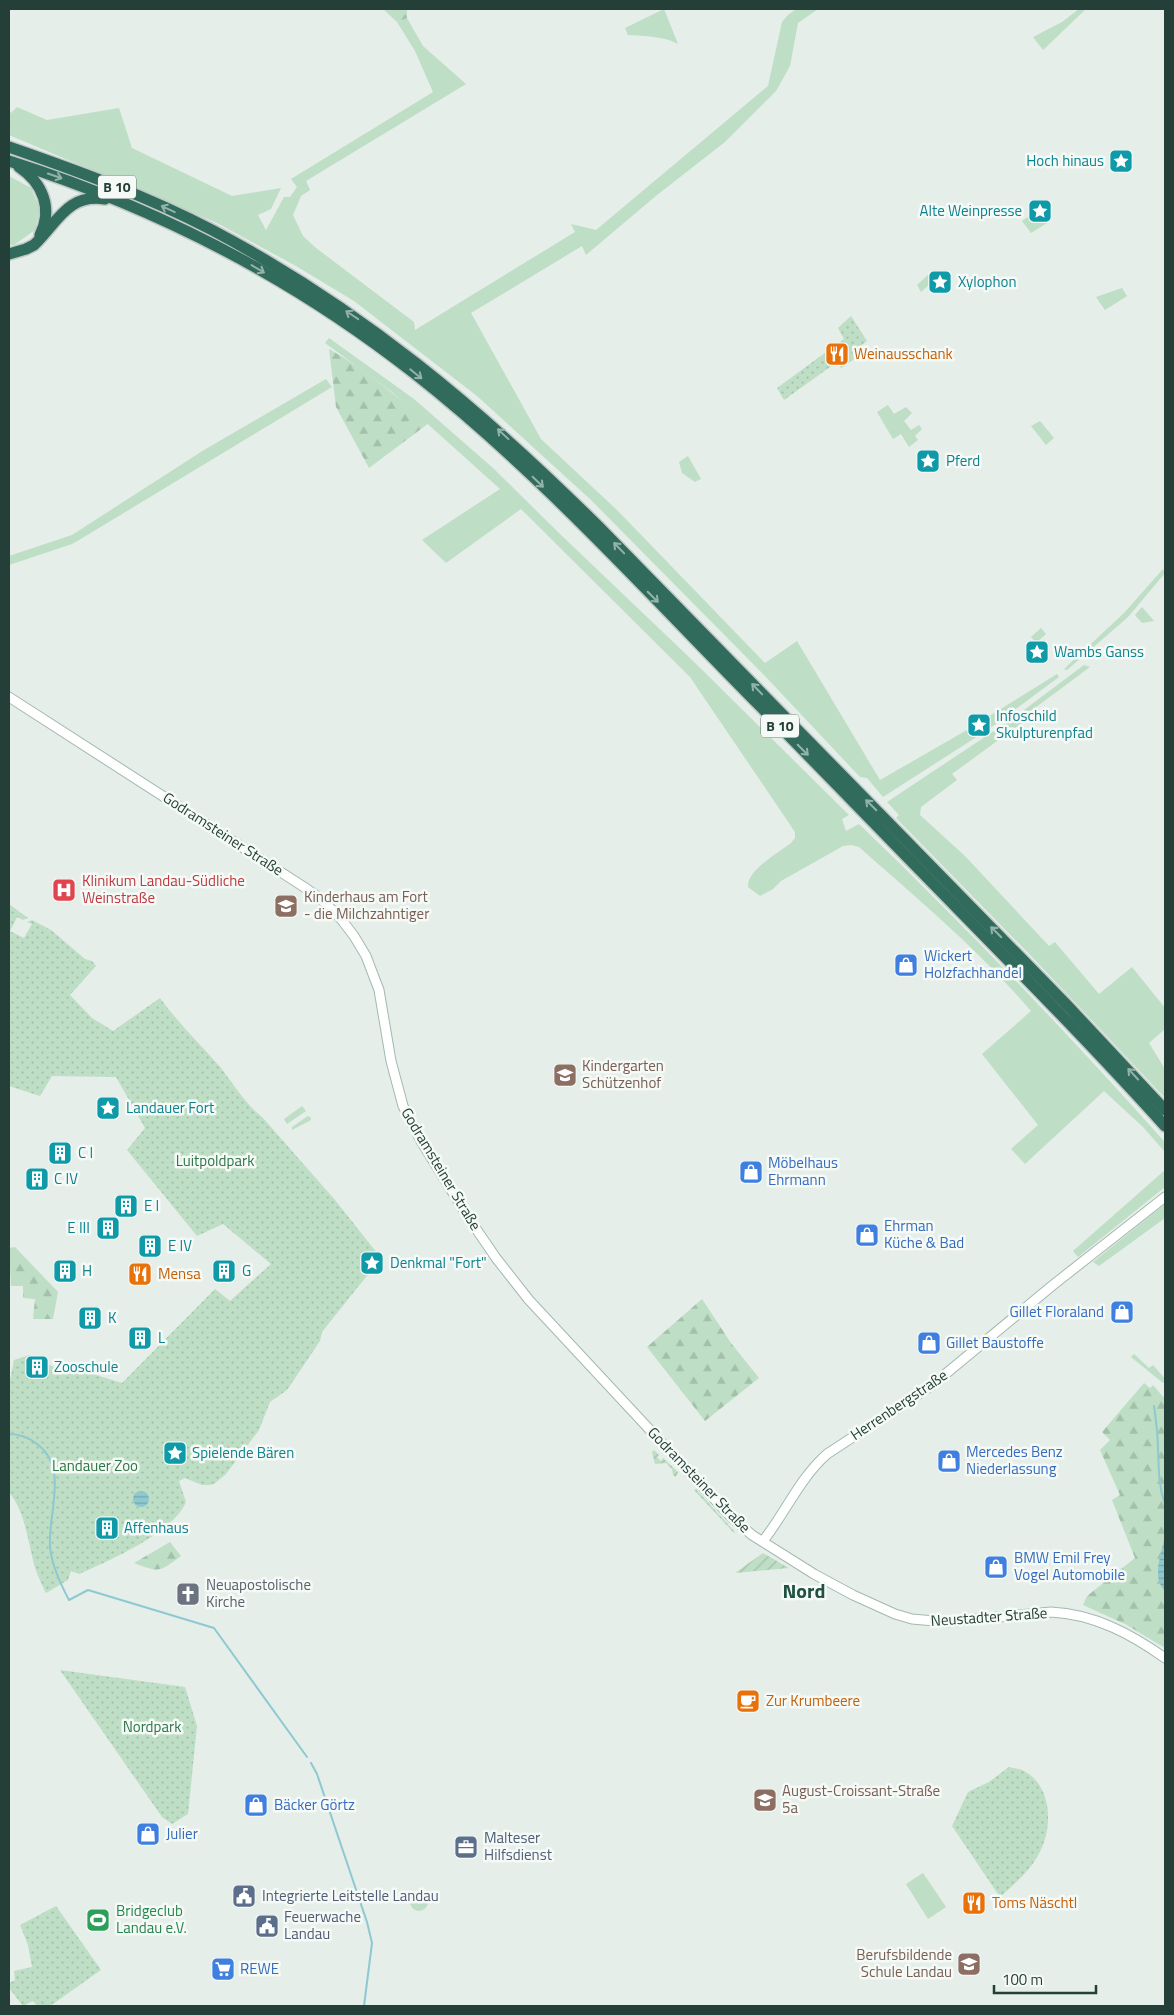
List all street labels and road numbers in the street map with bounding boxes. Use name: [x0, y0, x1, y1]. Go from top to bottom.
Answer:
road number: B 10: [98, 176, 136, 198]
road number: B 10: [761, 714, 799, 738]
street label: Godramsteiner Straße: [158, 786, 288, 881]
street label: Godramsteiner Straße: [396, 1103, 487, 1235]
street label: Herrenbergstraße: [845, 1363, 952, 1446]
street label: Godramsteiner Straße: [643, 1421, 756, 1538]
street label: Neustadter Straße: [930, 1601, 1048, 1632]

